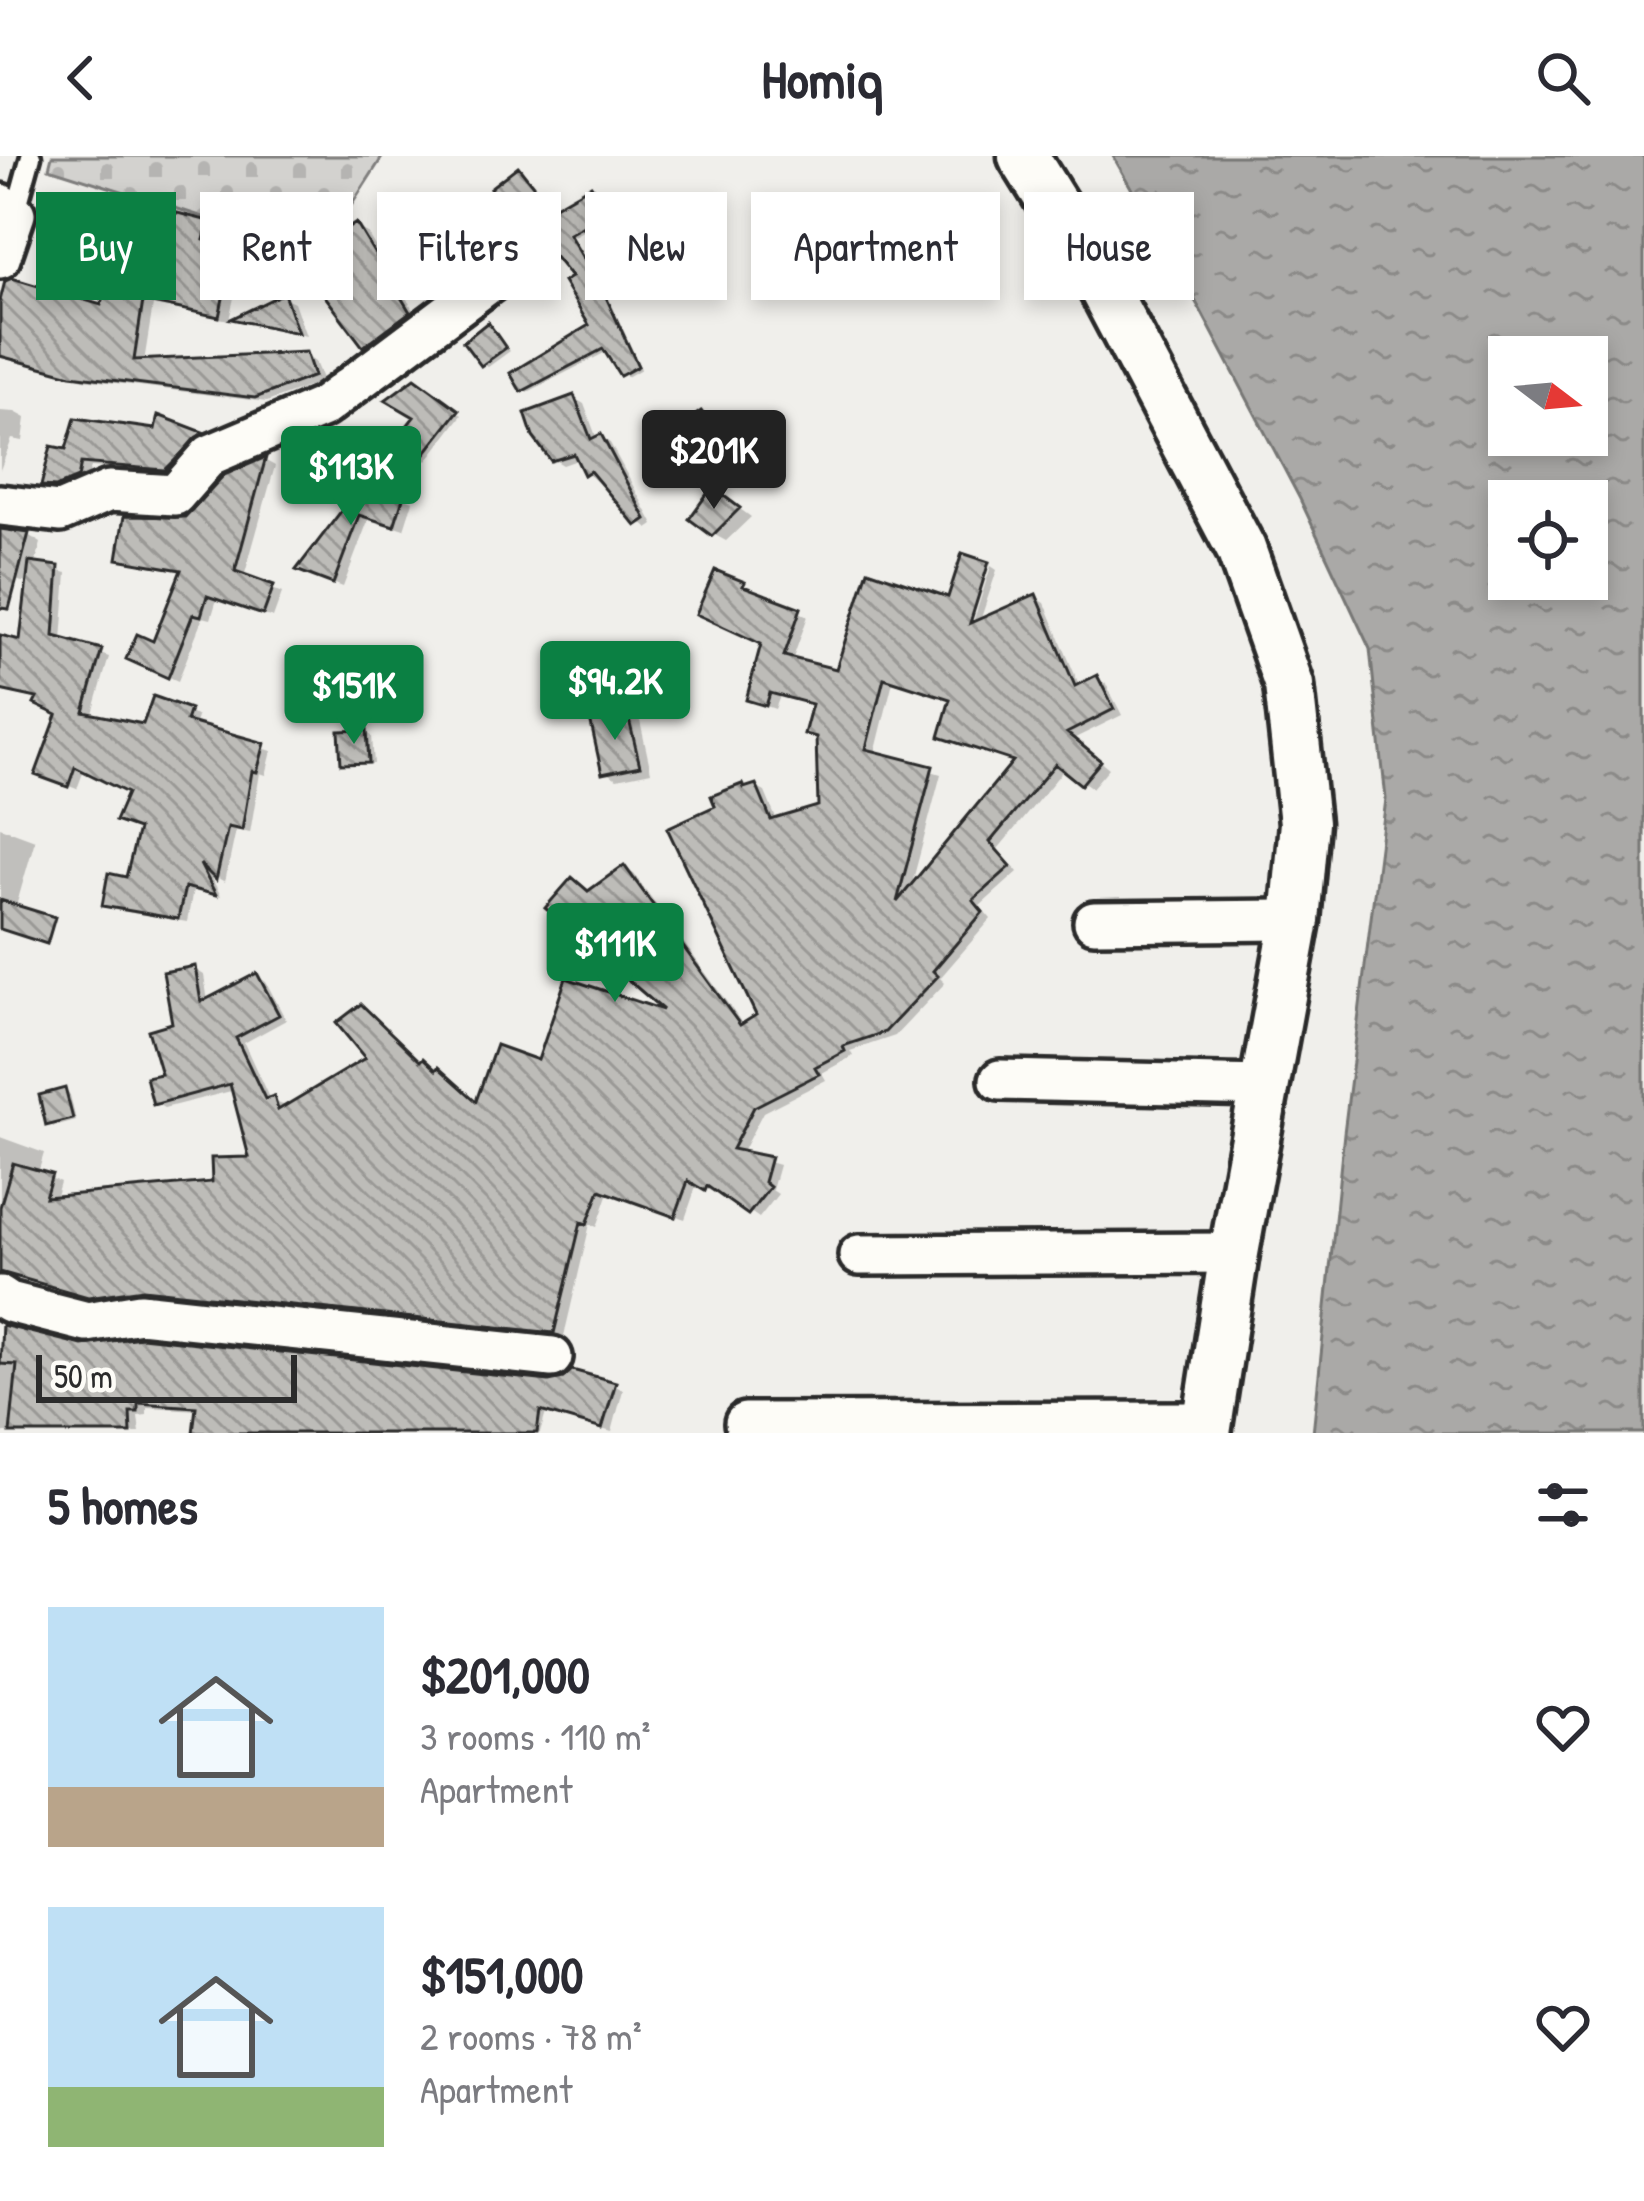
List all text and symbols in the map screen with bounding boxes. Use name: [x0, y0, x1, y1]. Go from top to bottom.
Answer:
text: Homiq: [762, 42, 882, 115]
icon: back: [48, 45, 114, 111]
icon: search: [1530, 45, 1596, 111]
chip: Buy: [36, 192, 176, 300]
chip: Rent: [200, 192, 353, 300]
chip: Filters: [377, 192, 561, 300]
chip: New: [585, 192, 727, 300]
chip: Apartment: [751, 192, 1000, 300]
chip: House: [1024, 192, 1194, 300]
north arrow: [1488, 336, 1608, 456]
map controls: [1488, 336, 1608, 600]
pin: $201K: [630, 410, 798, 512]
text: $201K: [669, 422, 759, 475]
pin: $113K: [267, 426, 435, 528]
text: $113K: [308, 438, 394, 491]
button: locate: [1488, 480, 1608, 600]
pin: $94.2K: [517, 641, 713, 743]
pin: $151K: [270, 645, 438, 747]
text: $94.2K: [567, 653, 663, 706]
text: $151K: [312, 657, 396, 710]
pin: $111K: [531, 903, 699, 1005]
text: $111K: [574, 915, 656, 968]
scale bar: [36, 1349, 297, 1402]
text: 50 m: [54, 1354, 113, 1398]
text: 5 homes: [48, 1471, 198, 1540]
icon: filters: [1530, 1472, 1596, 1538]
text: $201,000: [420, 1640, 590, 1709]
icon: home: [144, 1655, 288, 1799]
icon: heart: [1530, 1694, 1596, 1760]
text: 3 rooms · 110 m²: [420, 1709, 650, 1762]
text: Apartment: [420, 1762, 573, 1815]
text: $151,000: [420, 1940, 583, 2009]
icon: home: [144, 1955, 288, 2099]
icon: heart: [1530, 1994, 1596, 2060]
text: 2 rooms · 78 m²: [420, 2009, 642, 2062]
text: Apartment: [420, 2062, 573, 2115]

